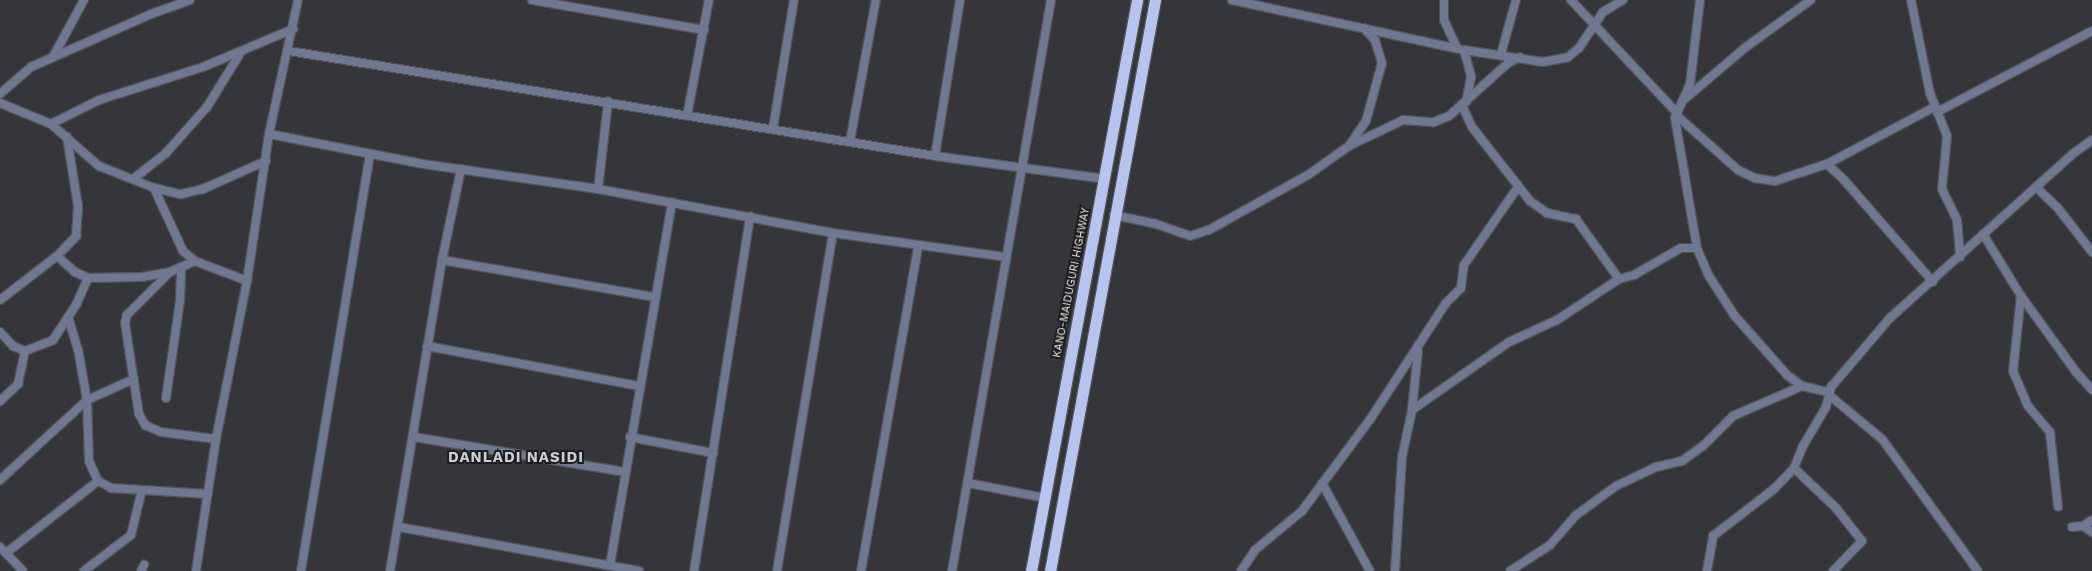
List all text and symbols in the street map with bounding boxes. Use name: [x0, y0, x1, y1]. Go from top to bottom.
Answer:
street label: KANO-MAIDUGURI HIGHWAY: [1051, 207, 1093, 359]
district label: DANLADI NASIDI: [448, 449, 584, 467]

